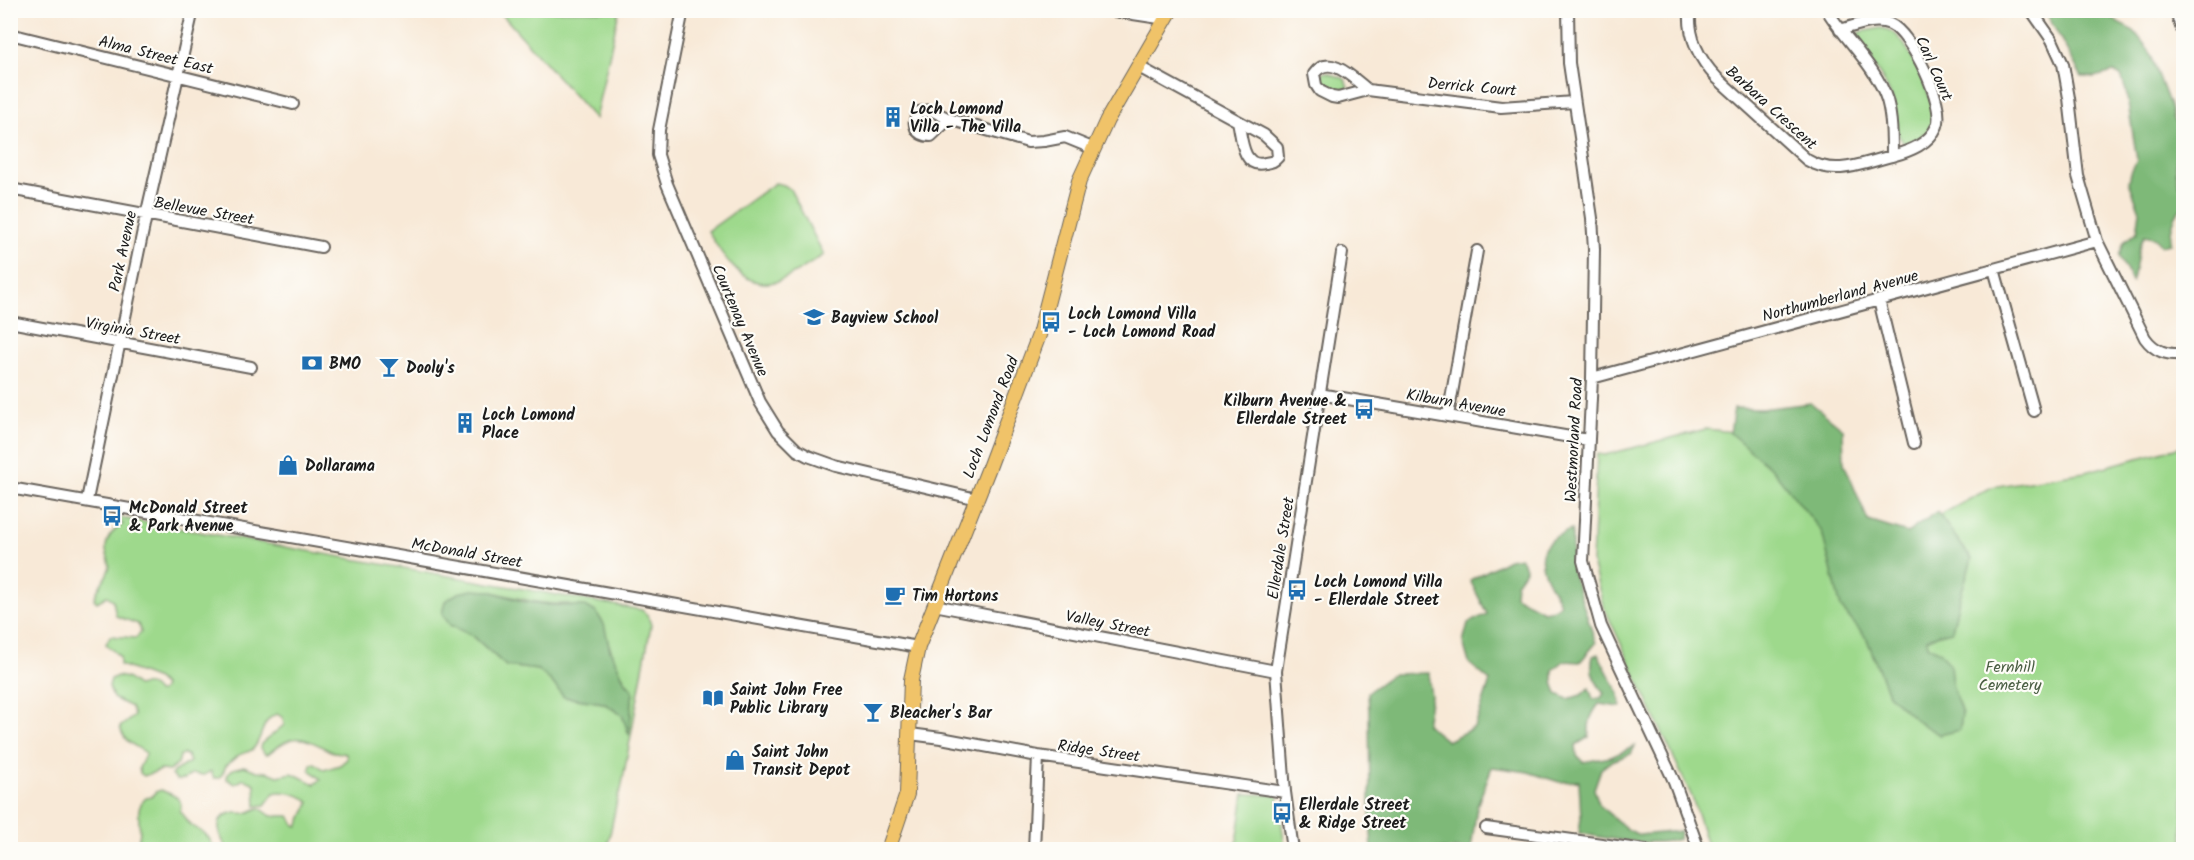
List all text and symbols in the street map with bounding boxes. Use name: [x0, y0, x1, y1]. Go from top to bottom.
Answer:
street label: Alma Street East: [96, 29, 216, 82]
street label: Carl Court: [1908, 32, 1959, 106]
street label: Barbara Crescent: [1720, 60, 1823, 157]
street label: Derrick Court: [1426, 71, 1518, 104]
place label: Loch Lomond Villa - The Villa: [910, 97, 1021, 140]
building icon: Loch Lomond Villa - The Villa: [881, 105, 905, 129]
street label: Bellevue Street: [152, 190, 256, 233]
street label: Park Avenue: [103, 208, 144, 294]
street label: Courtenay Avenue: [705, 260, 775, 381]
street label: Northumberland Avenue: [1759, 264, 1921, 329]
place label: Loch Lomond Villa - Loch Lomond Road: [1068, 302, 1216, 345]
school or university icon: Bayview School: [802, 305, 826, 329]
place label: Bayview School: [831, 306, 939, 331]
bus stop icon: Loch Lomond Villa - Loch Lomond Road: [1039, 310, 1063, 334]
street label: Virginia Street: [83, 311, 183, 352]
bank icon: BMO: [300, 351, 324, 375]
place label: BMO: [329, 352, 361, 377]
street label: Loch Lomond Road: [957, 352, 1027, 482]
bar icon: Dooly's: [377, 355, 401, 379]
place label: Dooly's: [406, 356, 455, 381]
street label: Westmorland Road: [1559, 376, 1590, 503]
street label: Kilburn Avenue: [1404, 382, 1507, 425]
place label: Kilburn Avenue & Ellerdale Street: [1223, 389, 1348, 432]
bus stop icon: Kilburn Avenue & Ellerdale Street: [1352, 397, 1376, 421]
place label: Loch Lomond Place: [482, 403, 575, 446]
building icon: Loch Lomond Place: [453, 411, 477, 435]
shop icon: Dollarama: [276, 453, 300, 477]
place label: Dollarama: [305, 454, 375, 479]
street label: Ellerdale Street: [1261, 494, 1302, 601]
place label: McDonald Street & Park Avenue: [129, 496, 248, 539]
bus stop icon: McDonald Street & Park Avenue: [100, 504, 124, 528]
street label: McDonald Street: [409, 531, 525, 576]
place label: Loch Lomond Villa - Ellerdale Street: [1314, 570, 1442, 613]
bus stop icon: Loch Lomond Villa - Ellerdale Street: [1285, 578, 1309, 602]
cafe icon: Tim Hortons: [883, 583, 907, 607]
place label: Tim Hortons: [912, 584, 999, 609]
street label: Valley Street: [1063, 604, 1153, 645]
park label: Fernhill Cemetery: [1979, 655, 2042, 698]
place label: Saint John Free Public Library: [730, 678, 843, 721]
library icon: Saint John Free Public Library: [701, 686, 725, 710]
bar icon: Bleacher's Bar: [861, 700, 885, 724]
place label: Bleacher's Bar: [890, 701, 993, 726]
street label: Ridge Street: [1056, 733, 1142, 770]
place label: Saint John Transit Depot: [752, 740, 851, 783]
shop icon: Saint John Transit Depot: [723, 748, 747, 772]
place label: Ellerdale Street & Ridge Street: [1299, 793, 1410, 836]
bus stop icon: Ellerdale Street & Ridge Street: [1270, 801, 1294, 825]

